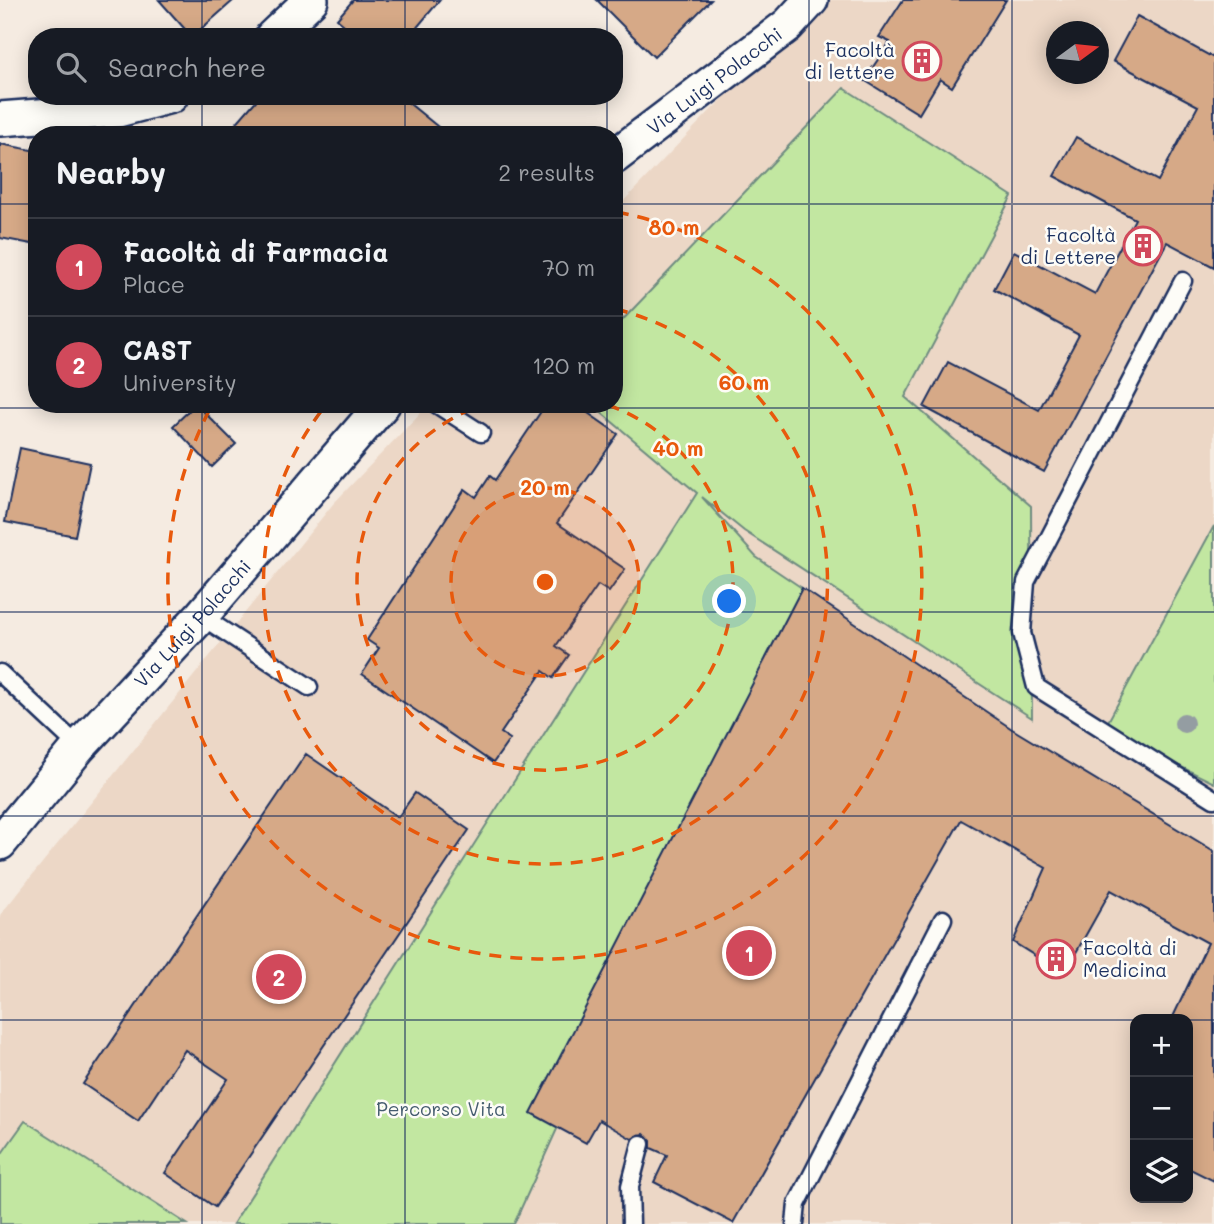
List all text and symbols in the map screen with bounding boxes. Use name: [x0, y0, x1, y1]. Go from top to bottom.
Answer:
street label: Via Luigi Polacchi: [641, 21, 787, 140]
north arrow: [1046, 21, 1109, 84]
search box: [28, 28, 623, 105]
place label: Facoltà di lettere: [805, 37, 895, 84]
building icon: Facoltà di lettere: [901, 40, 943, 82]
icon: search: [52, 48, 90, 86]
text: Search here: [108, 50, 266, 84]
text: Nearby: [56, 152, 166, 192]
text: 2 results: [498, 157, 595, 187]
text: 80 m: [649, 213, 699, 240]
place label: Facoltà di Lettere: [1021, 222, 1116, 269]
building icon: Facoltà di Lettere: [1122, 225, 1164, 267]
text: Facoltà di Farmacia: [123, 235, 389, 269]
text: 1: [74, 252, 84, 282]
text: 70 m: [542, 252, 595, 282]
text: Place: [123, 269, 185, 299]
text: CAST: [123, 333, 192, 367]
text: 2: [73, 350, 85, 380]
text: 120 m: [532, 350, 595, 380]
text: University: [123, 367, 236, 397]
text: 60 m: [719, 368, 769, 395]
text: 40 m: [652, 434, 704, 461]
text: 20 m: [520, 473, 570, 500]
street label: Via Luigi Polacchi: [128, 554, 256, 692]
centre of rings: [533, 570, 557, 594]
your location: [712, 584, 746, 618]
pin: 1: [726, 927, 772, 979]
place label: Facoltà di Medicina: [1083, 935, 1177, 982]
building icon: Facoltà di Medicina: [1035, 938, 1077, 980]
pin: 2: [256, 951, 302, 1003]
map controls: [1130, 1014, 1193, 1203]
button: +: [1130, 1014, 1193, 1077]
button: −: [1130, 1077, 1193, 1140]
park label: Percorso Vita: [376, 1096, 506, 1121]
button: layers: [1130, 1140, 1193, 1203]

